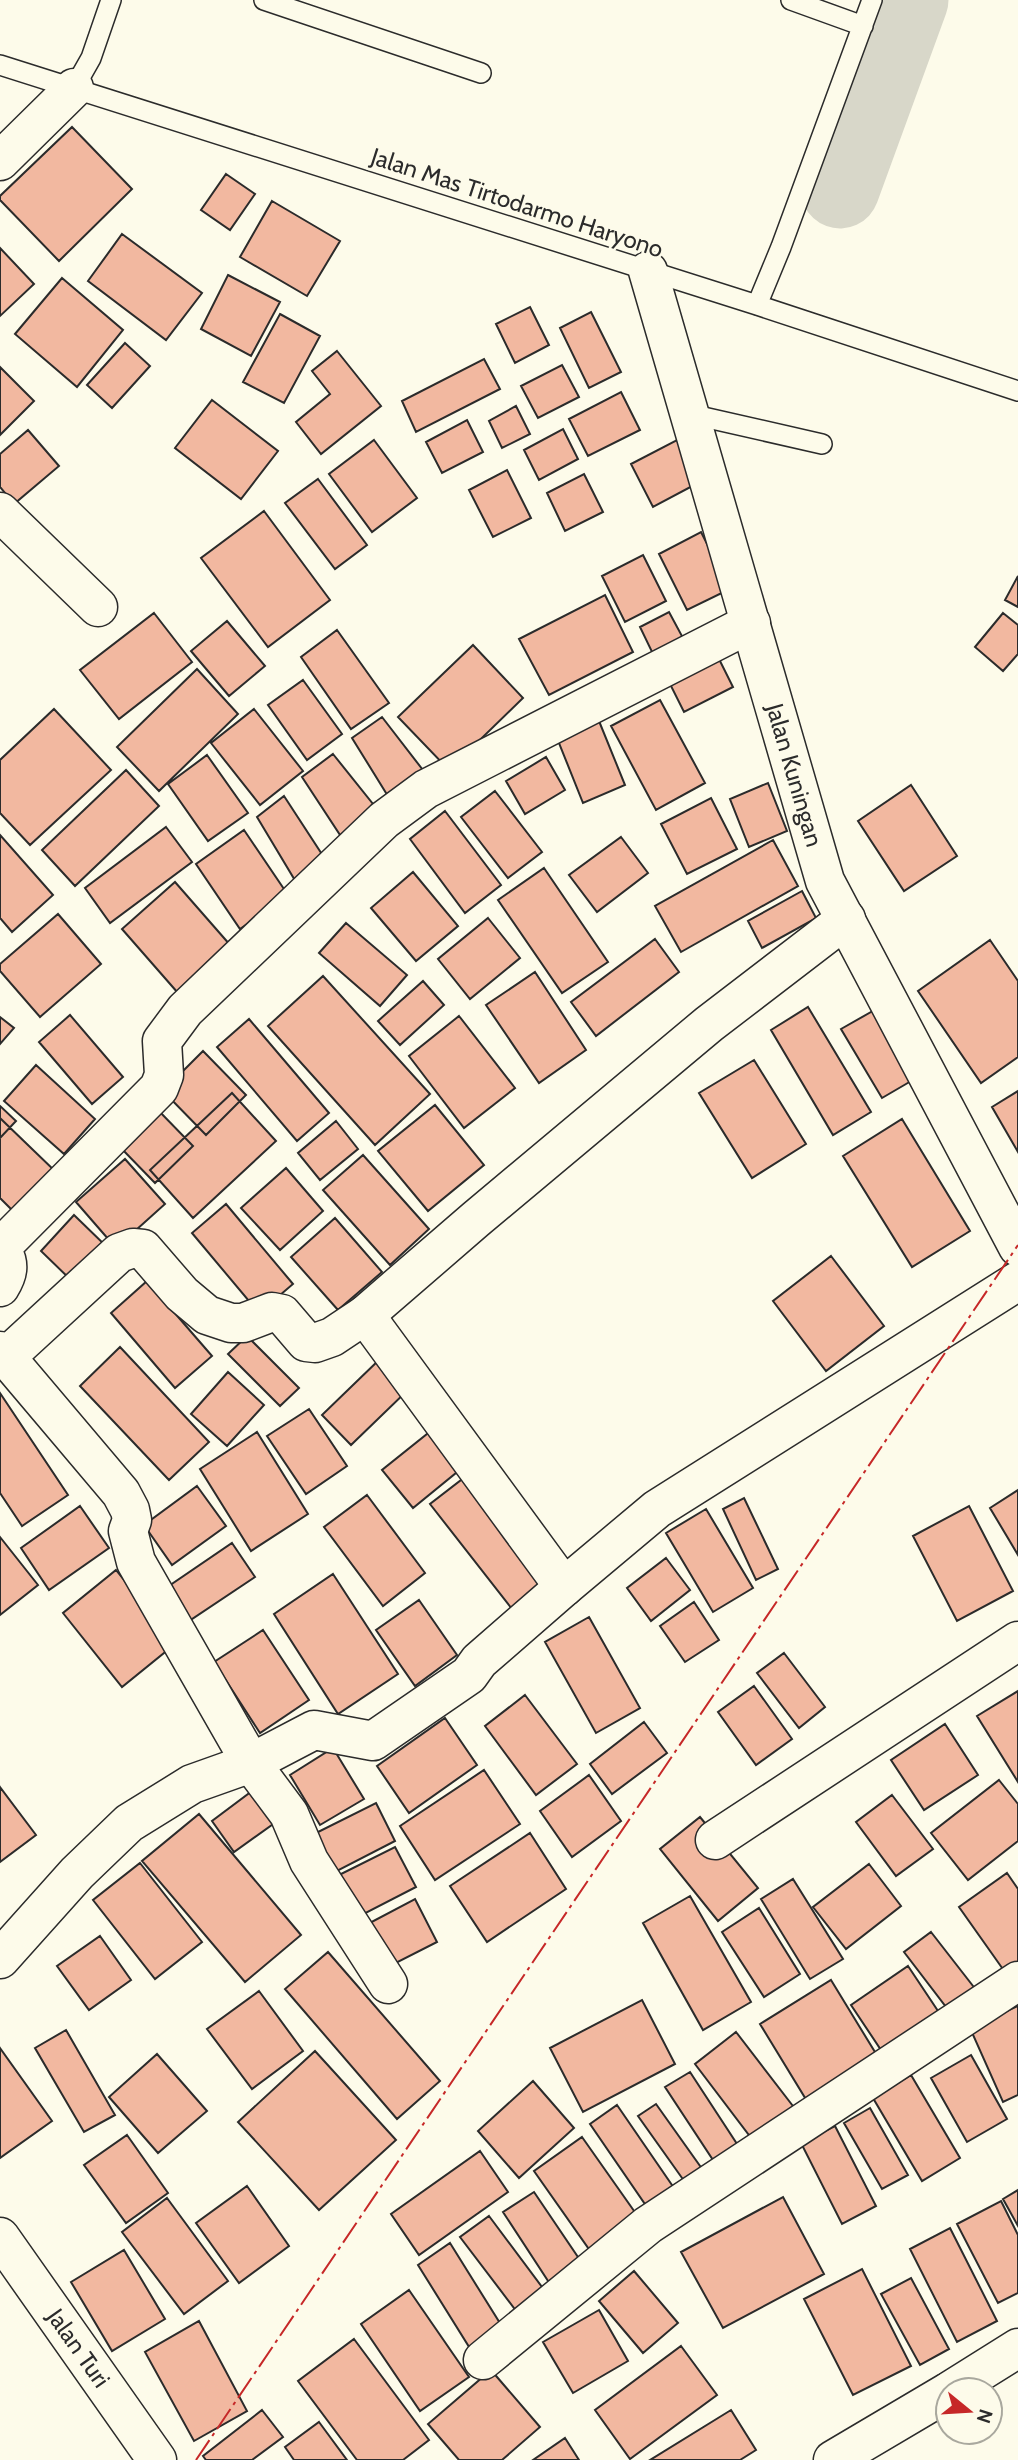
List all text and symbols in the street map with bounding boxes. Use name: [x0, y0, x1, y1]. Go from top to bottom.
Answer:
street label: Jalan Mas Tirtodarmo Haryono: [366, 141, 667, 264]
street label: Jalan Kuningan: [760, 699, 829, 850]
street label: Jalan Turi: [41, 2302, 116, 2393]
north arrow: [934, 2376, 1004, 2446]
text: N: [972, 2406, 998, 2426]

